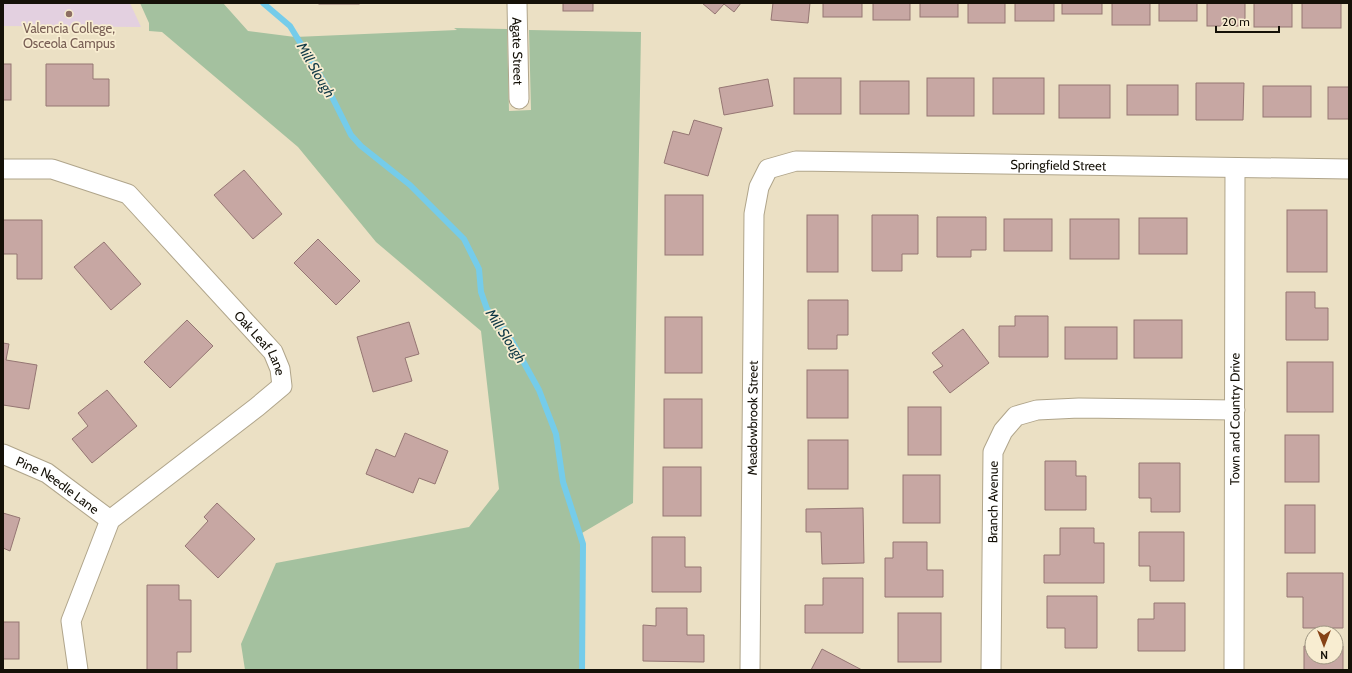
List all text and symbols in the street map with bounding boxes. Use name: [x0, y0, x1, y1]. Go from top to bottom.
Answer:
scale bar: [1216, 8, 1279, 34]
marker: Valencia College, Osceola Campus: [64, 9, 74, 19]
text: 20 m: [1222, 14, 1250, 29]
street label: Agate Street: [509, 17, 527, 86]
place label: Valencia College, Osceola Campus: [23, 20, 116, 51]
water label: Mill Slough: [292, 38, 339, 101]
street label: Springfield Street: [1010, 156, 1107, 173]
water label: Mill Slough: [481, 305, 530, 367]
street label: Oak Leaf Lane: [231, 307, 289, 376]
street label: Town and Country Drive: [1226, 352, 1243, 485]
street label: Meadowbrook Street: [744, 360, 761, 475]
street label: Pine Needle Lane: [14, 453, 103, 517]
street label: Branch Avenue: [984, 460, 1001, 543]
north arrow: [1304, 625, 1344, 665]
text: N: [1320, 648, 1328, 662]

